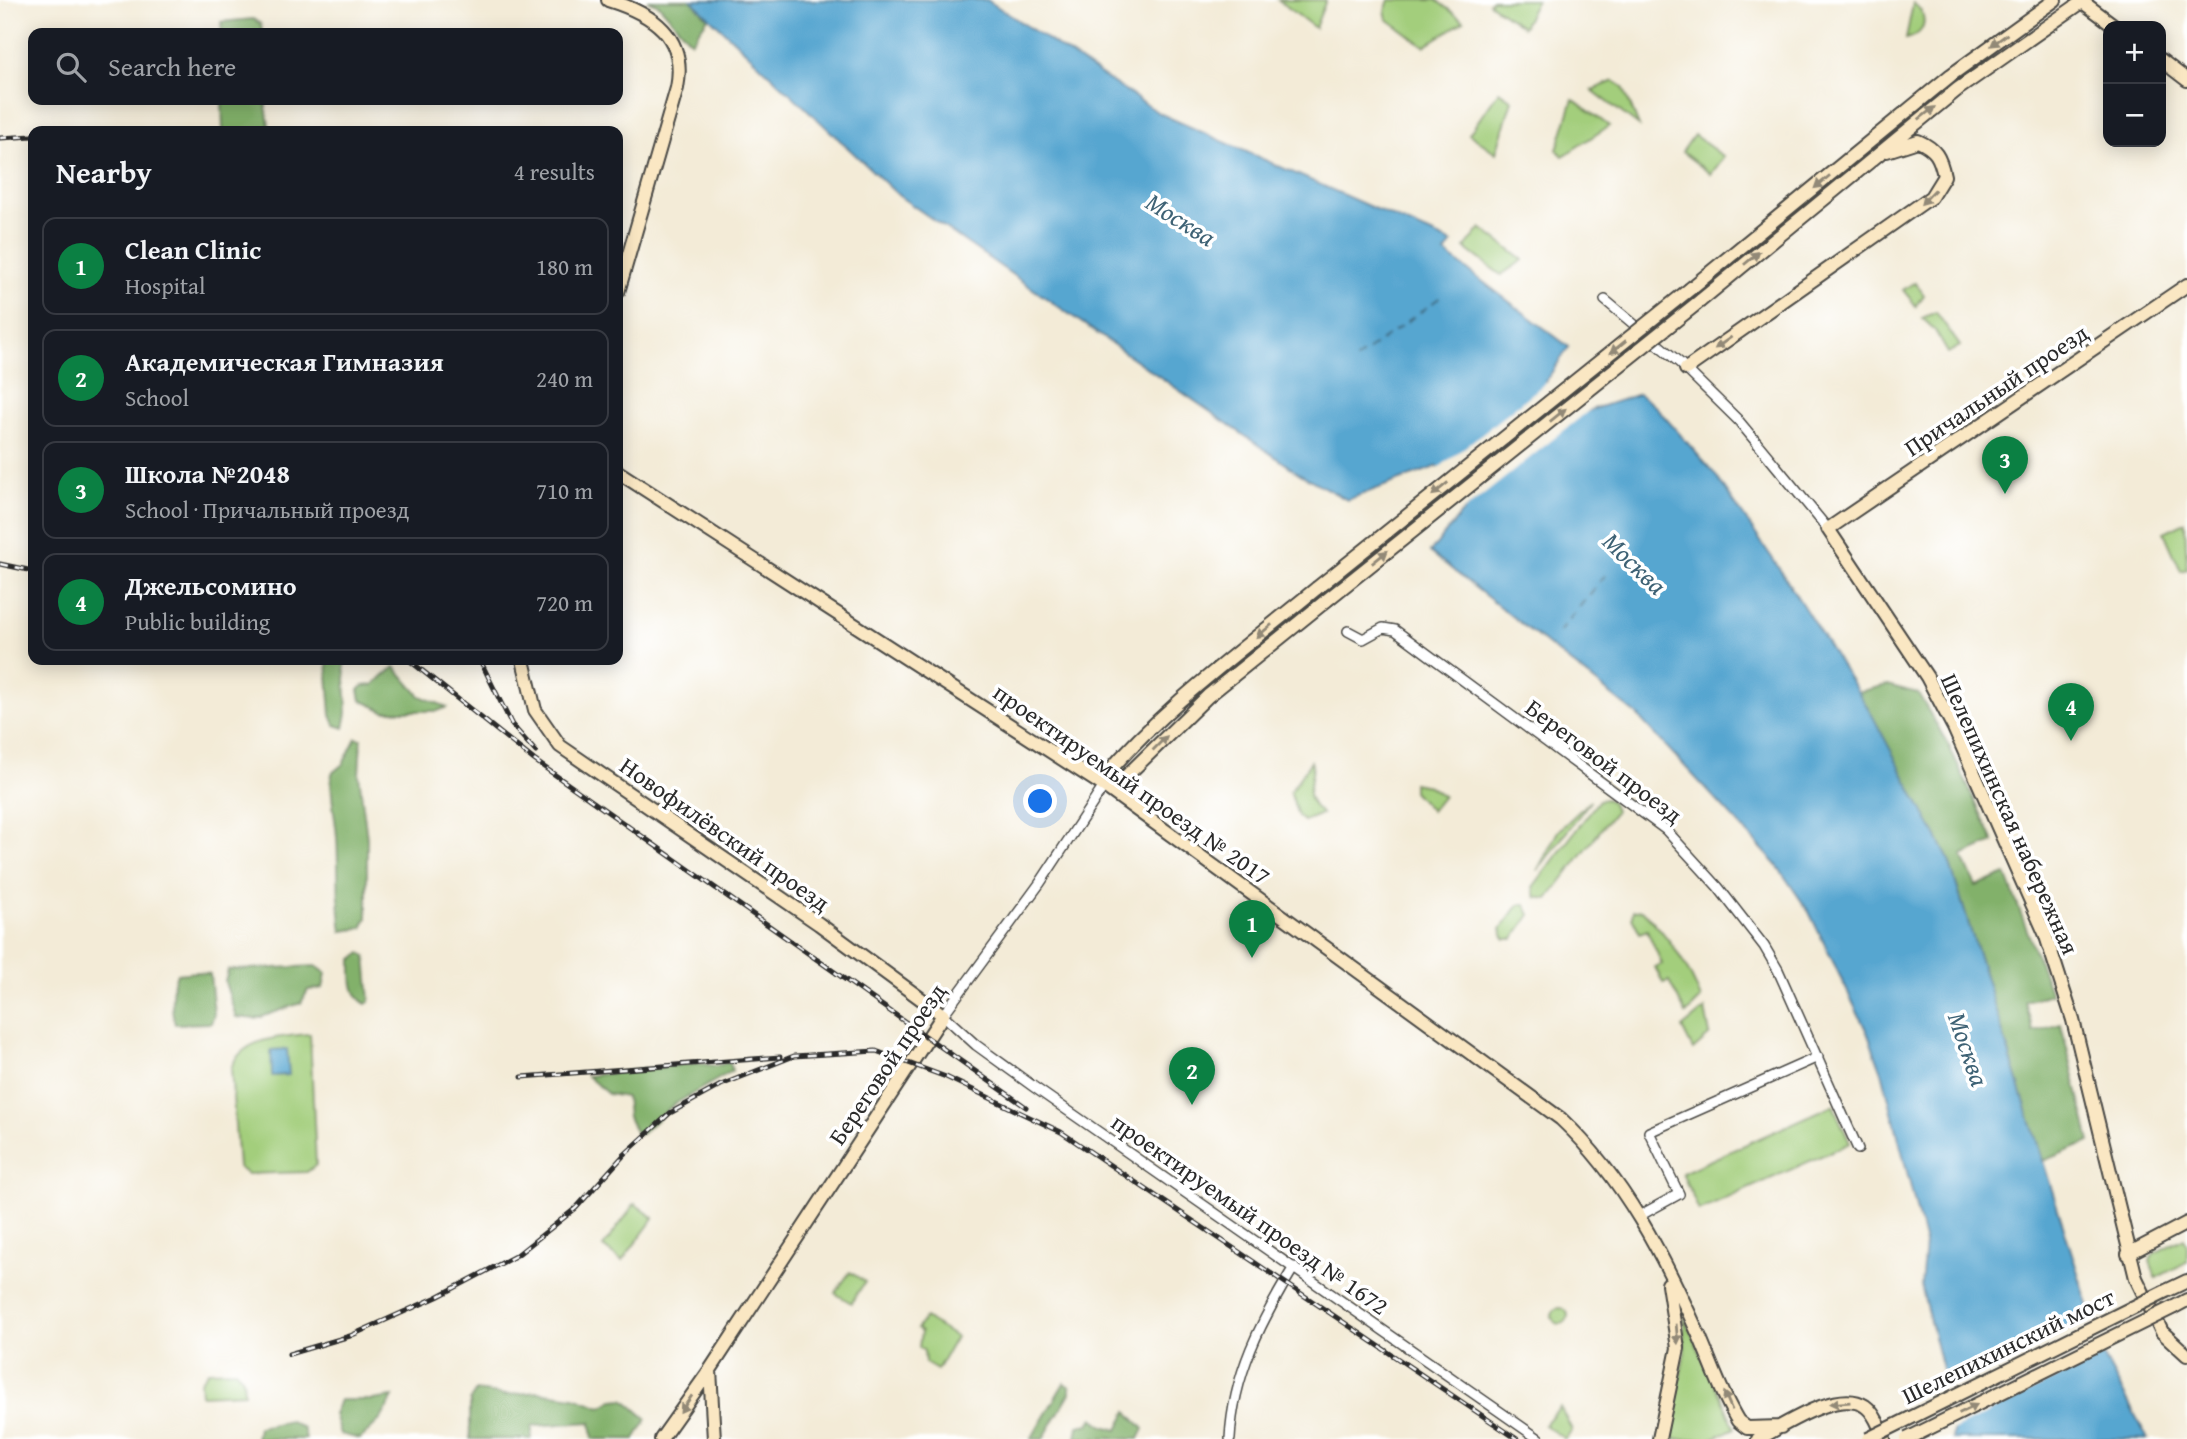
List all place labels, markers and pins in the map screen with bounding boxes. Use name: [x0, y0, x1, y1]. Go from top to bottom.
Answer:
pin: 3: [1982, 436, 2028, 494]
pin: 4: [2048, 683, 2094, 741]
pin: 1: [1229, 900, 1275, 958]
pin: 2: [1169, 1047, 1215, 1105]

